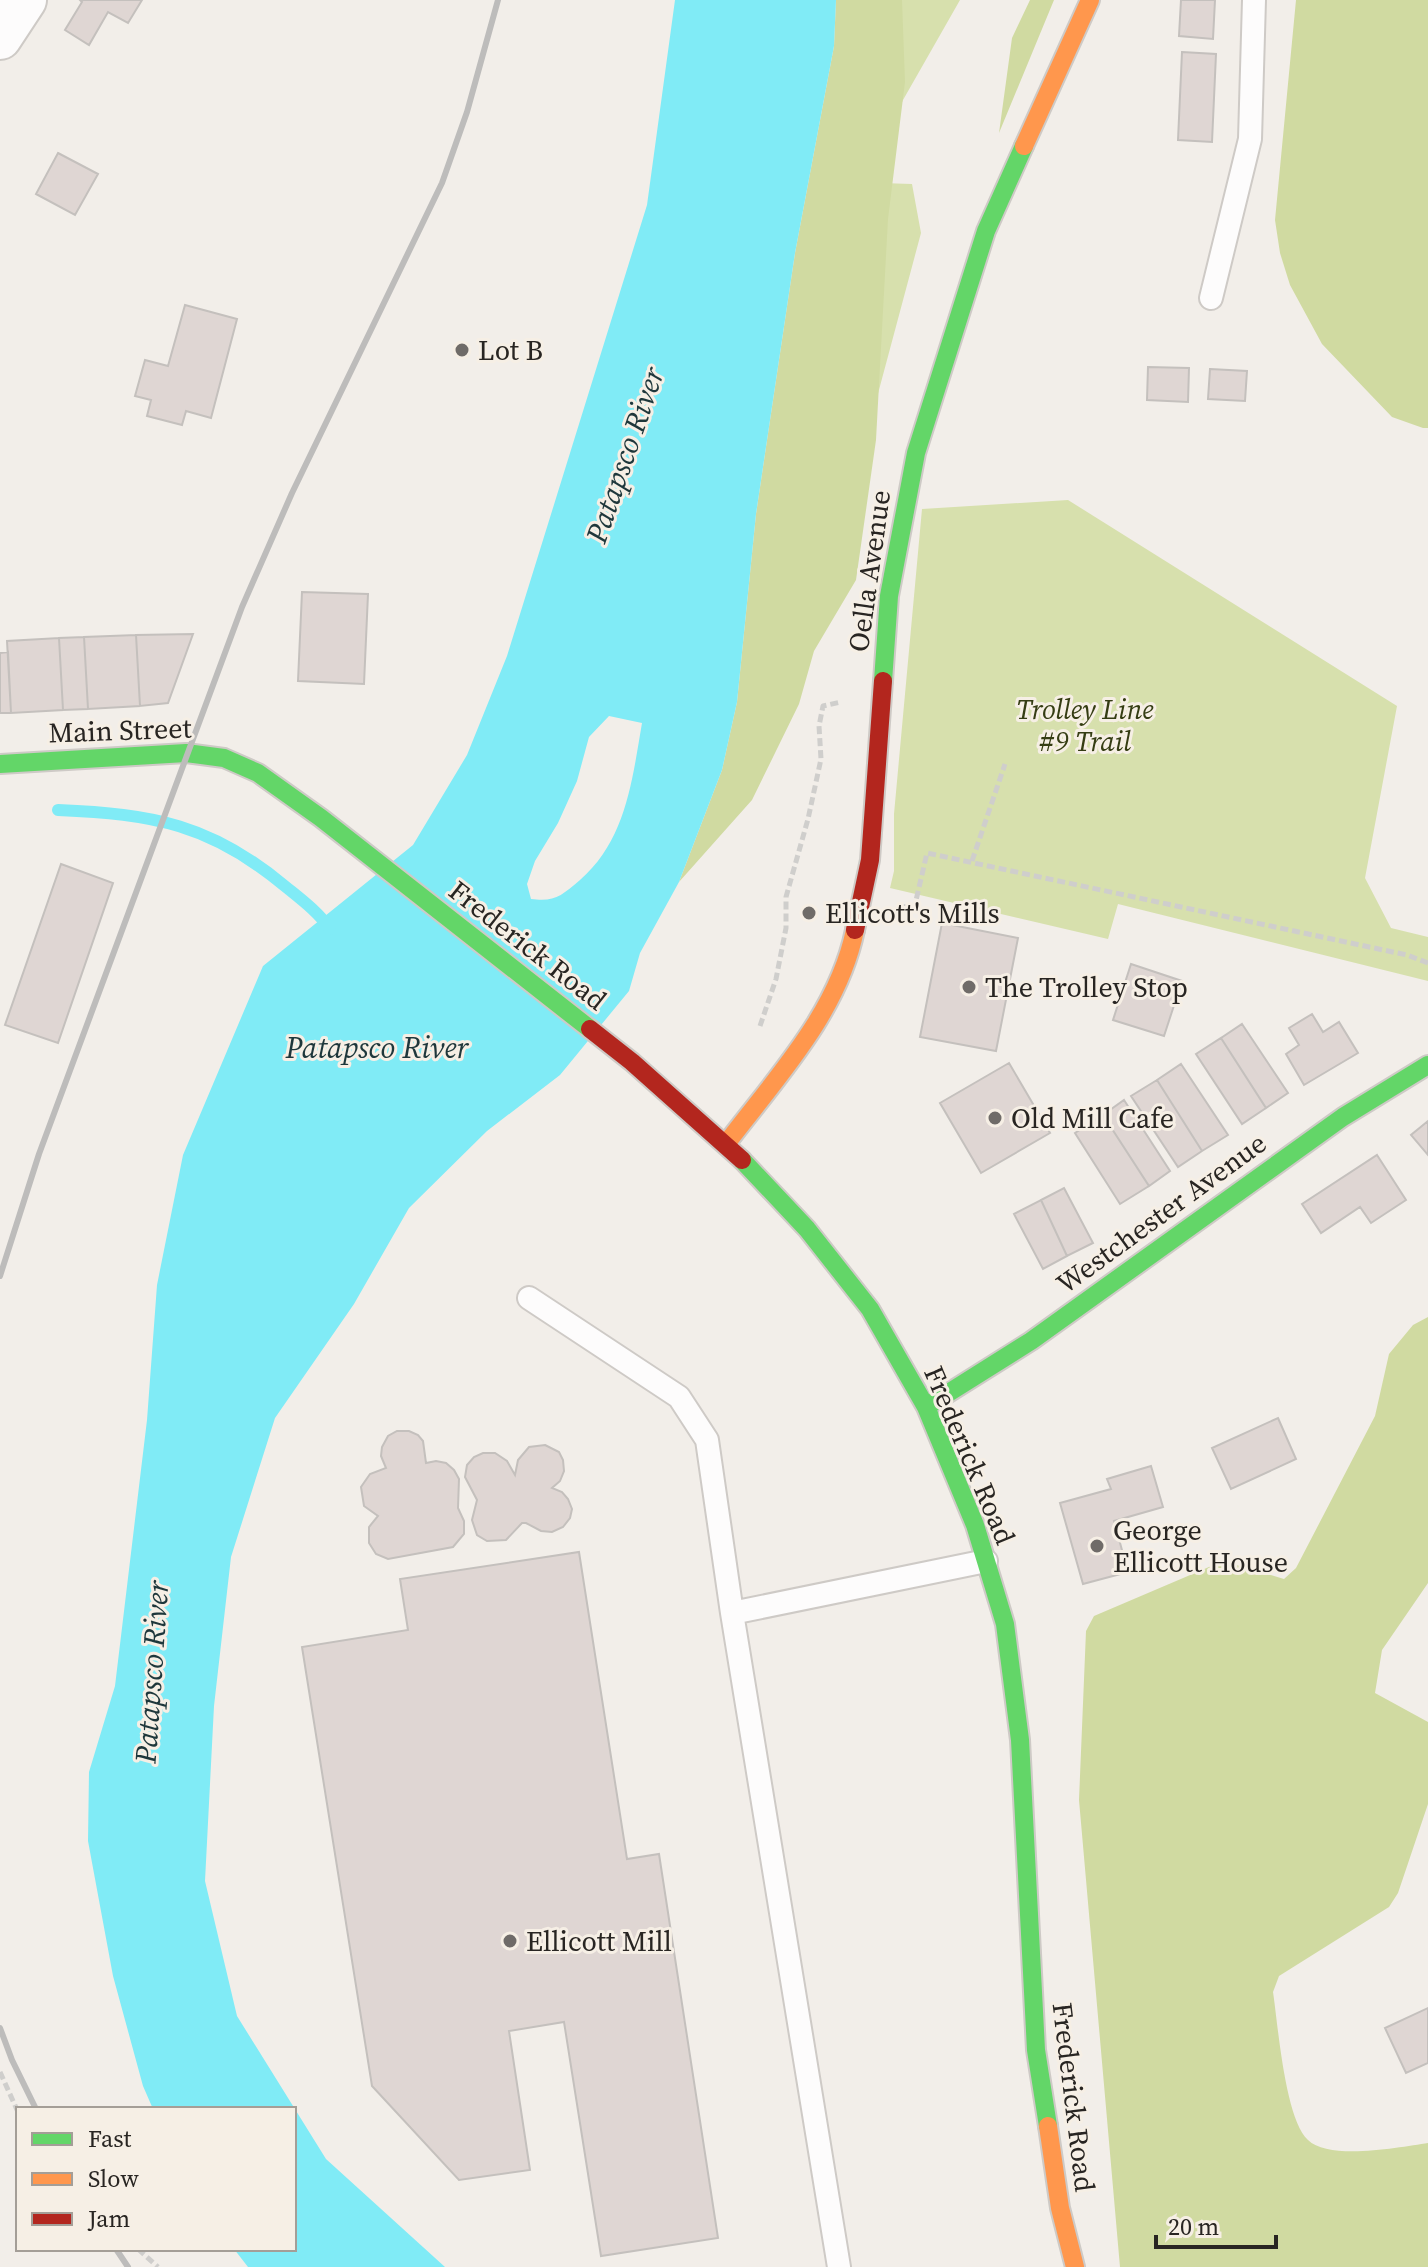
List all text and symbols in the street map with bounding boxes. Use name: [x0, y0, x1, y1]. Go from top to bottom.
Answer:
place label: Lot B: [478, 331, 543, 369]
marker: Lot B: [453, 341, 471, 359]
water label: Patapsco River: [575, 361, 674, 549]
street label: Oella Avenue: [839, 488, 899, 654]
park label: Trolley Line #9 Trail: [1016, 690, 1154, 760]
street label: Main Street: [48, 708, 193, 751]
street label: Frederick Road: [441, 871, 615, 1019]
place label: Ellicott's Mills: [825, 894, 1000, 932]
marker: Ellicott's Mills: [800, 904, 818, 922]
place label: The Trolley Stop: [985, 968, 1188, 1006]
marker: The Trolley Stop: [960, 978, 978, 996]
water label: Patapsco River: [284, 1027, 470, 1068]
place label: Old Mill Cafe: [1011, 1099, 1174, 1137]
marker: Old Mill Cafe: [986, 1109, 1004, 1127]
street label: Westchester Avenue: [1048, 1124, 1274, 1302]
street label: Frederick Road: [915, 1360, 1025, 1550]
place label: George Ellicott House: [1113, 1511, 1288, 1581]
marker: George Ellicott House: [1088, 1537, 1106, 1555]
water label: Patapsco River: [125, 1578, 178, 1766]
place label: Ellicott Mill: [526, 1922, 672, 1960]
marker: Ellicott Mill: [501, 1932, 519, 1950]
street label: Frederick Road: [1044, 2000, 1104, 2194]
legend: [16, 2107, 296, 2251]
text: Fast: [88, 2122, 132, 2155]
text: Slow: [88, 2162, 139, 2195]
scale bar: [1156, 2199, 1276, 2249]
text: Jam: [87, 2202, 130, 2235]
text: 20 m: [1168, 2210, 1219, 2243]

